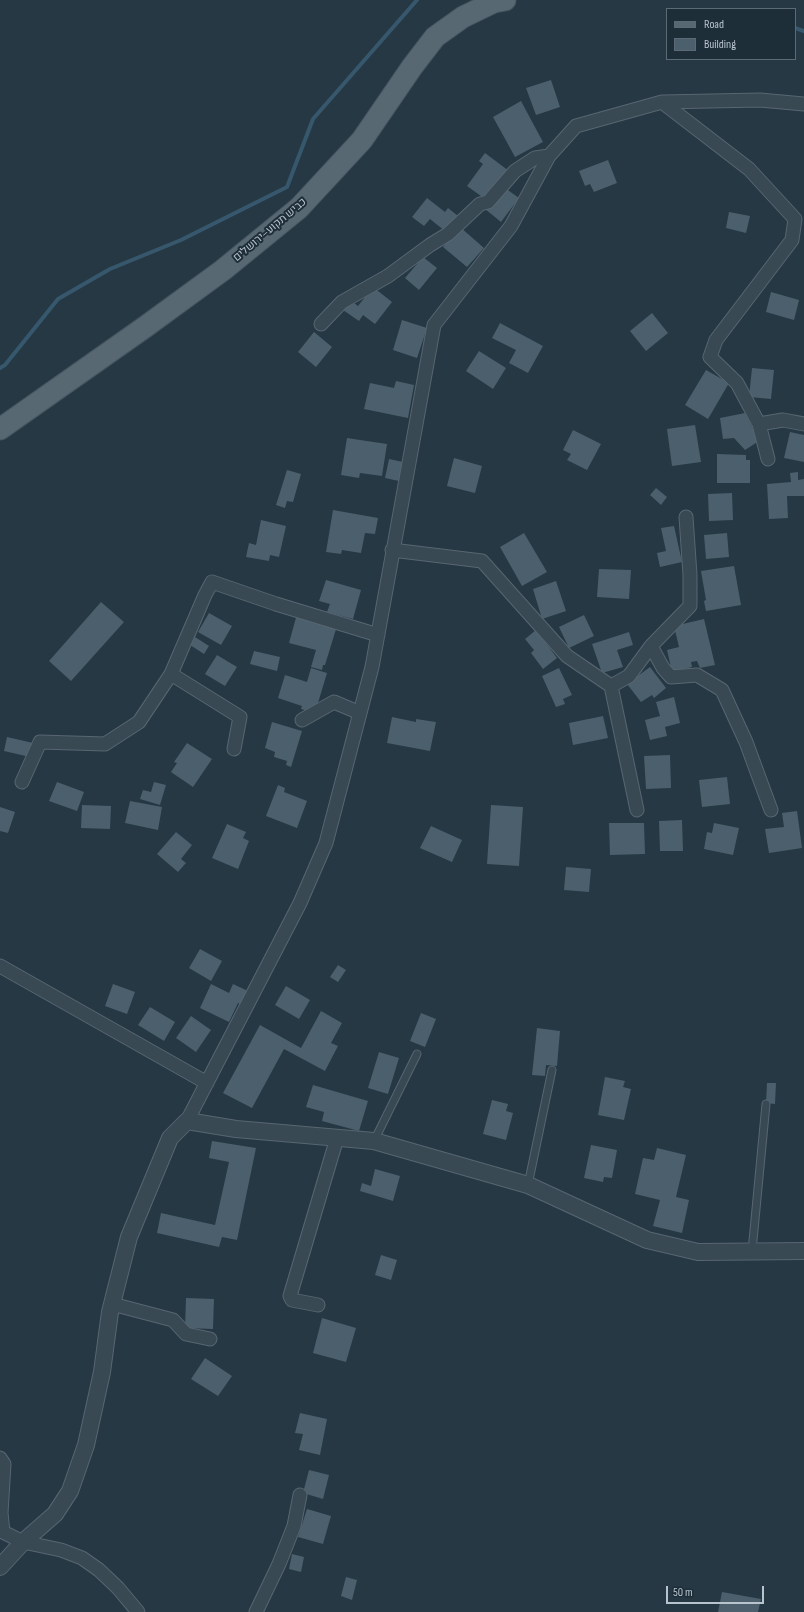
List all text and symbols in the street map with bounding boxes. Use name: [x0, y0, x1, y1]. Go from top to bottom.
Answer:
legend: [666, 8, 796, 60]
text: Road: [704, 17, 724, 32]
text: Building: [704, 37, 736, 52]
street label: כביש תקוע–ירושלים: [231, 196, 309, 264]
scale bar: [668, 1578, 766, 1604]
text: 50 m: [673, 1585, 693, 1600]

